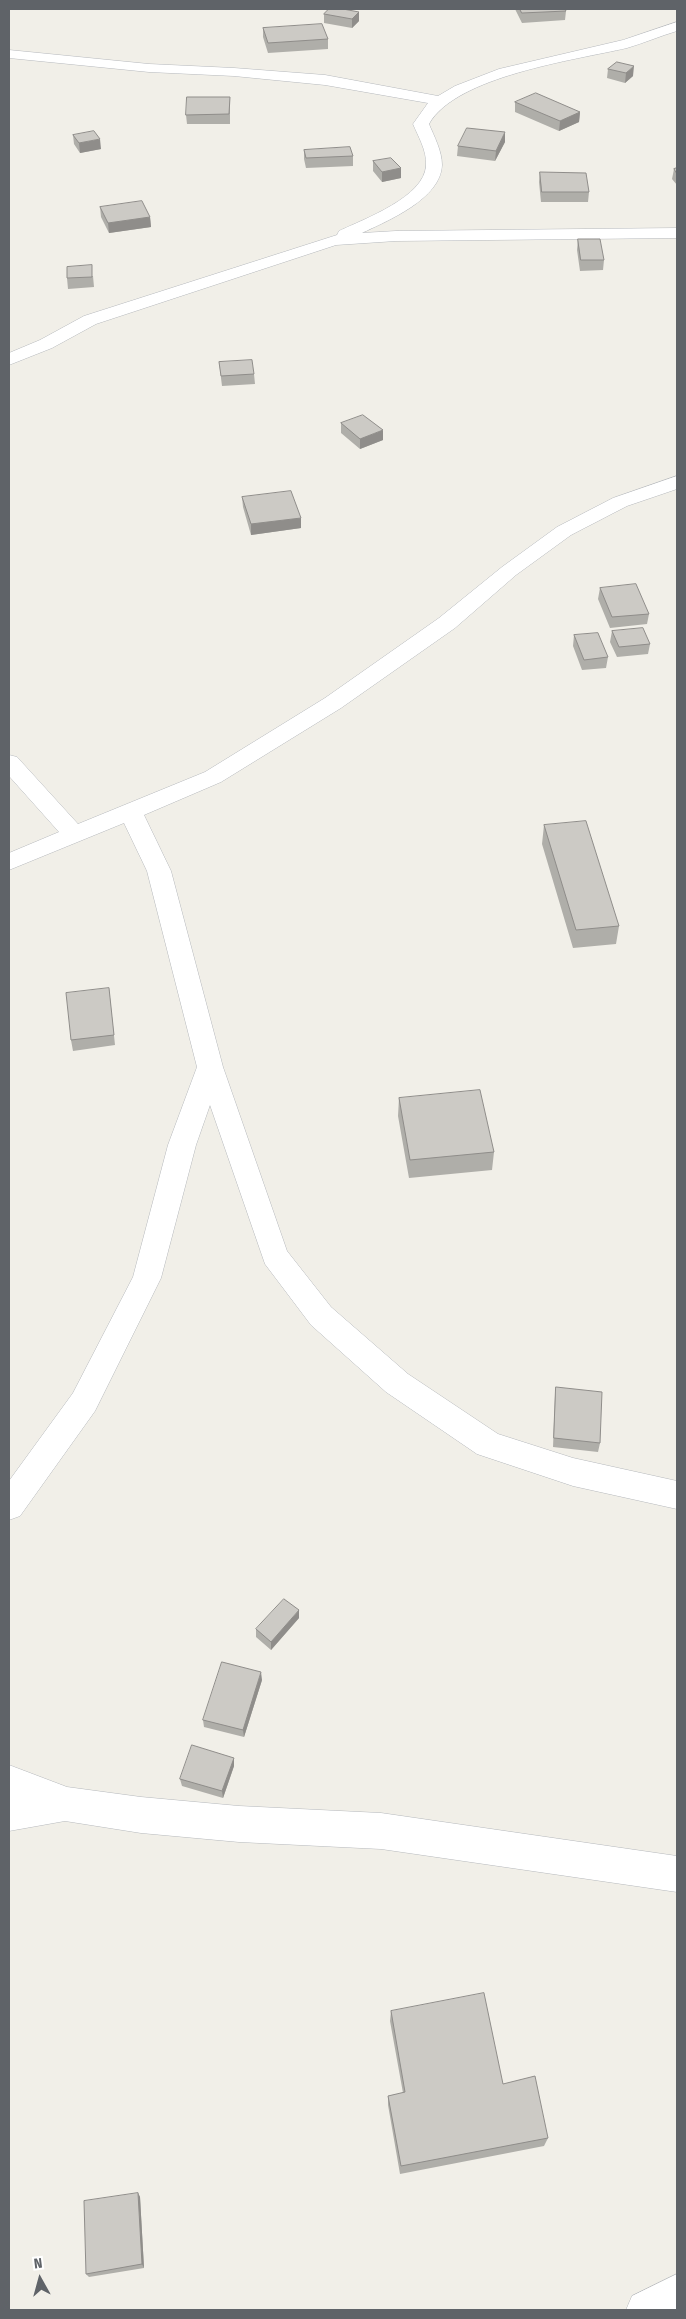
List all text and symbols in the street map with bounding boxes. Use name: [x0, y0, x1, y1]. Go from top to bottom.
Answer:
north arrow: [15, 2254, 65, 2304]
text: N: [33, 2255, 43, 2273]

